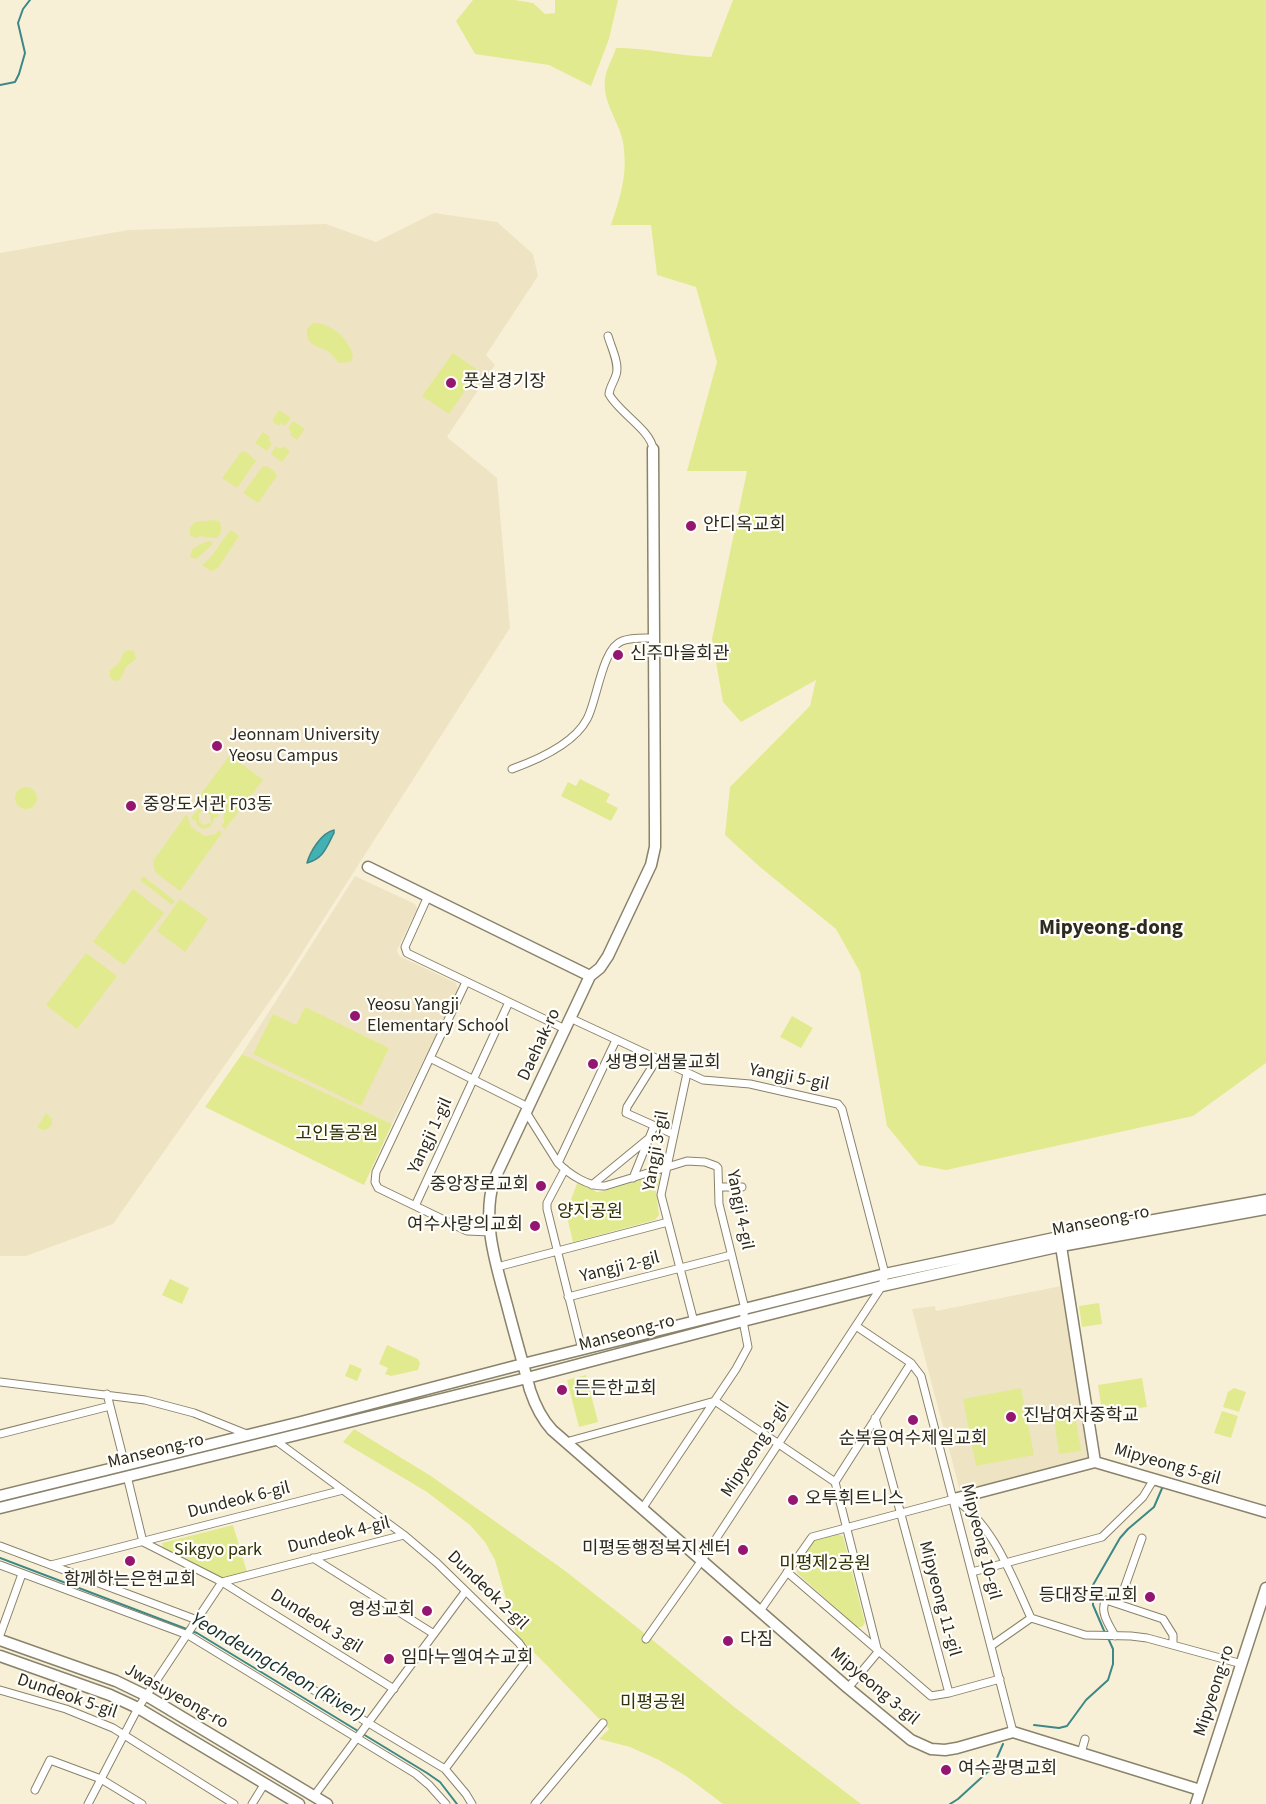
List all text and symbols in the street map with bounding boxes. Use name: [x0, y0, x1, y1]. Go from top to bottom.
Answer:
place label: 풋살경기장: [463, 372, 546, 394]
marker: 풋살경기장: [444, 376, 458, 390]
place label: 안디옥교회: [703, 515, 786, 537]
marker: 안디옥교회: [684, 519, 698, 533]
place label: 신주마을회관: [630, 644, 729, 666]
marker: 신주마을회관: [611, 648, 625, 662]
place label: Jeonnam University Yeosu Campus: [229, 725, 379, 768]
marker: Jeonnam University Yeosu Campus: [210, 739, 224, 753]
place label: 중앙도서관 F03동: [143, 795, 273, 817]
marker: 중앙도서관 F03동: [124, 799, 138, 813]
district label: Mipyeong-dong: [1039, 916, 1183, 942]
place label: Yeosu Yangji Elementary School: [367, 995, 509, 1038]
street label: Daehak-ro: [514, 1005, 566, 1085]
marker: Yeosu Yangji Elementary School: [348, 1009, 362, 1023]
place label: 생명의샘물교회: [605, 1053, 721, 1075]
marker: 생명의샘물교회: [586, 1057, 600, 1071]
street label: Yangji 5-gil: [747, 1060, 831, 1096]
street label: Yangji 1-gil: [404, 1095, 458, 1177]
street label: Yangji 3-gil: [639, 1109, 675, 1193]
park label: 고인돌공원: [296, 1124, 378, 1146]
street label: Yangji 4-gil: [721, 1168, 757, 1252]
place label: 중앙장로교회: [430, 1175, 529, 1197]
marker: 중앙장로교회: [534, 1179, 548, 1193]
park label: 양지공원: [557, 1202, 623, 1224]
street label: Manseong-ro: [1051, 1202, 1151, 1242]
place label: 여수사랑의교회: [407, 1215, 523, 1237]
marker: 여수사랑의교회: [528, 1219, 542, 1233]
street label: Yangji 2-gil: [578, 1248, 662, 1288]
street label: Manseong-ro: [577, 1311, 677, 1357]
place label: 든든한교회: [574, 1379, 657, 1401]
marker: 든든한교회: [555, 1383, 569, 1397]
street label: Mipyeong 9-gil: [717, 1398, 795, 1502]
place label: 진남여자중학교: [1023, 1406, 1139, 1428]
marker: 진남여자중학교: [1004, 1410, 1018, 1424]
marker: 순복음여수제일교회: [906, 1413, 920, 1427]
place label: 순복음여수제일교회: [838, 1429, 988, 1451]
street label: Manseong-ro: [106, 1430, 206, 1474]
street label: Mipyeong 5-gil: [1111, 1440, 1223, 1490]
street label: Dundeok 6-gil: [186, 1478, 292, 1524]
street label: Mipyeong 10-gil: [955, 1482, 1005, 1602]
place label: 오투휘트니스: [805, 1489, 904, 1511]
marker: 오투휘트니스: [786, 1493, 800, 1507]
street label: Dundeok 4-gil: [286, 1513, 392, 1559]
place label: 미평동행정복지센터: [582, 1539, 731, 1561]
street label: Mipyeong 11-gil: [913, 1539, 965, 1659]
park label: Sikgyo park: [174, 1540, 262, 1562]
marker: 미평동행정복지센터: [736, 1543, 750, 1557]
street label: Dundeok 2-gil: [442, 1547, 532, 1635]
marker: 함께하는은현교회: [123, 1554, 137, 1568]
park label: 미평제2공원: [779, 1554, 871, 1576]
place label: 함께하는은현교회: [64, 1570, 196, 1592]
street label: Dundeok 3-gil: [266, 1585, 366, 1659]
place label: 등대장로교회: [1039, 1586, 1138, 1608]
marker: 등대장로교회: [1143, 1590, 1157, 1604]
place label: 영성교회: [349, 1600, 415, 1622]
marker: 영성교회: [420, 1604, 434, 1618]
water label: Yeondeungcheon (River): [186, 1608, 368, 1728]
place label: 다짐: [740, 1630, 773, 1652]
marker: 다짐: [721, 1634, 735, 1648]
street label: Mipyeong 3-gil: [825, 1643, 923, 1731]
street label: Mipyeong-ro: [1190, 1643, 1240, 1739]
place label: 임마누엘여수교회: [401, 1648, 533, 1670]
marker: 임마누엘여수교회: [382, 1652, 396, 1666]
street label: Jwasuyeong-ro: [120, 1660, 232, 1734]
street label: Dundeok 5-gil: [14, 1670, 120, 1724]
park label: 미평공원: [620, 1693, 686, 1715]
place label: 여수광명교회: [958, 1759, 1057, 1781]
marker: 여수광명교회: [939, 1763, 953, 1777]

